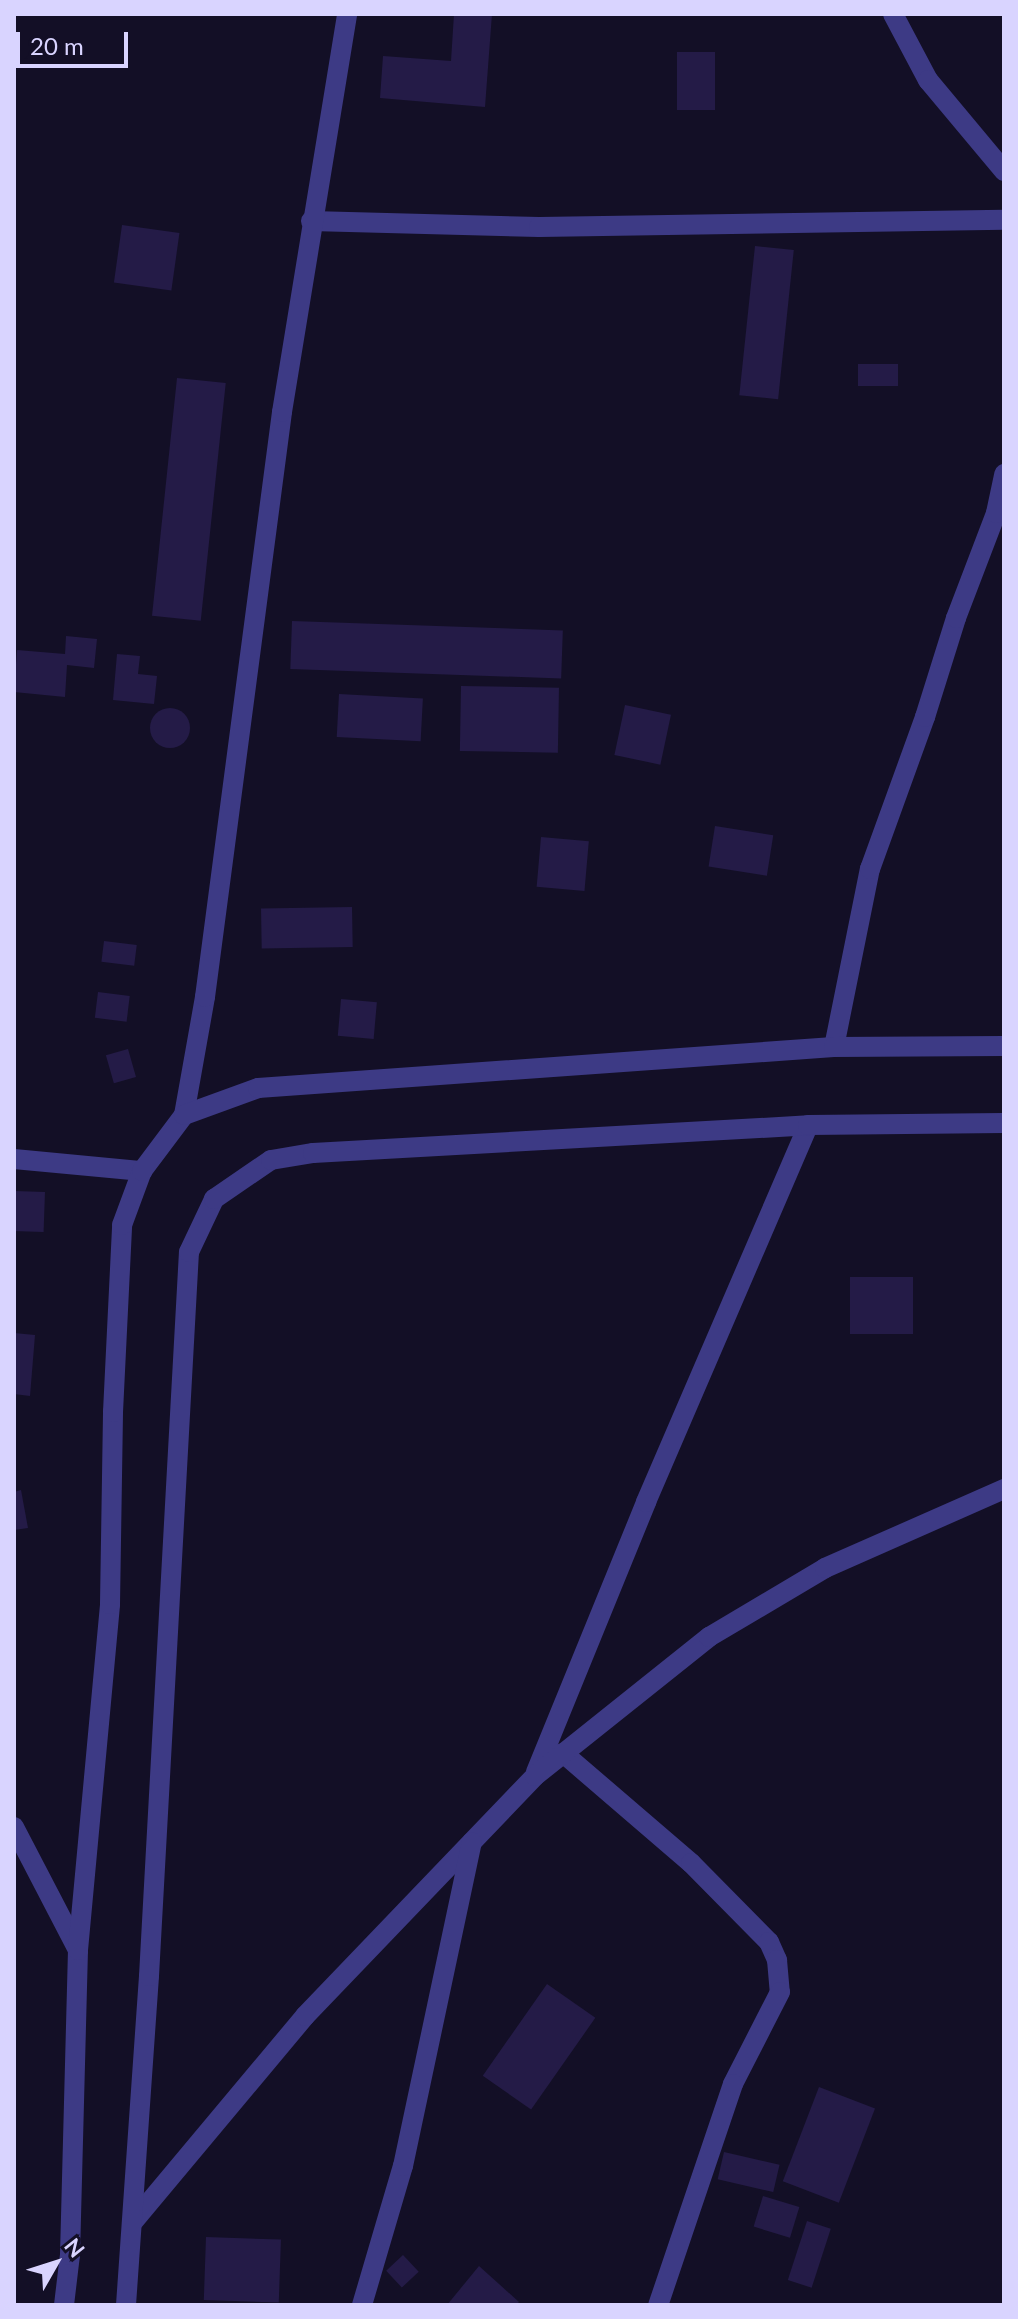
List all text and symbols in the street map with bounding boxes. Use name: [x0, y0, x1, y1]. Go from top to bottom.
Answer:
scale bar: [20, 16, 132, 66]
text: 20 m: [30, 31, 84, 60]
north arrow: [16, 2223, 96, 2303]
text: N: [59, 2232, 91, 2263]

